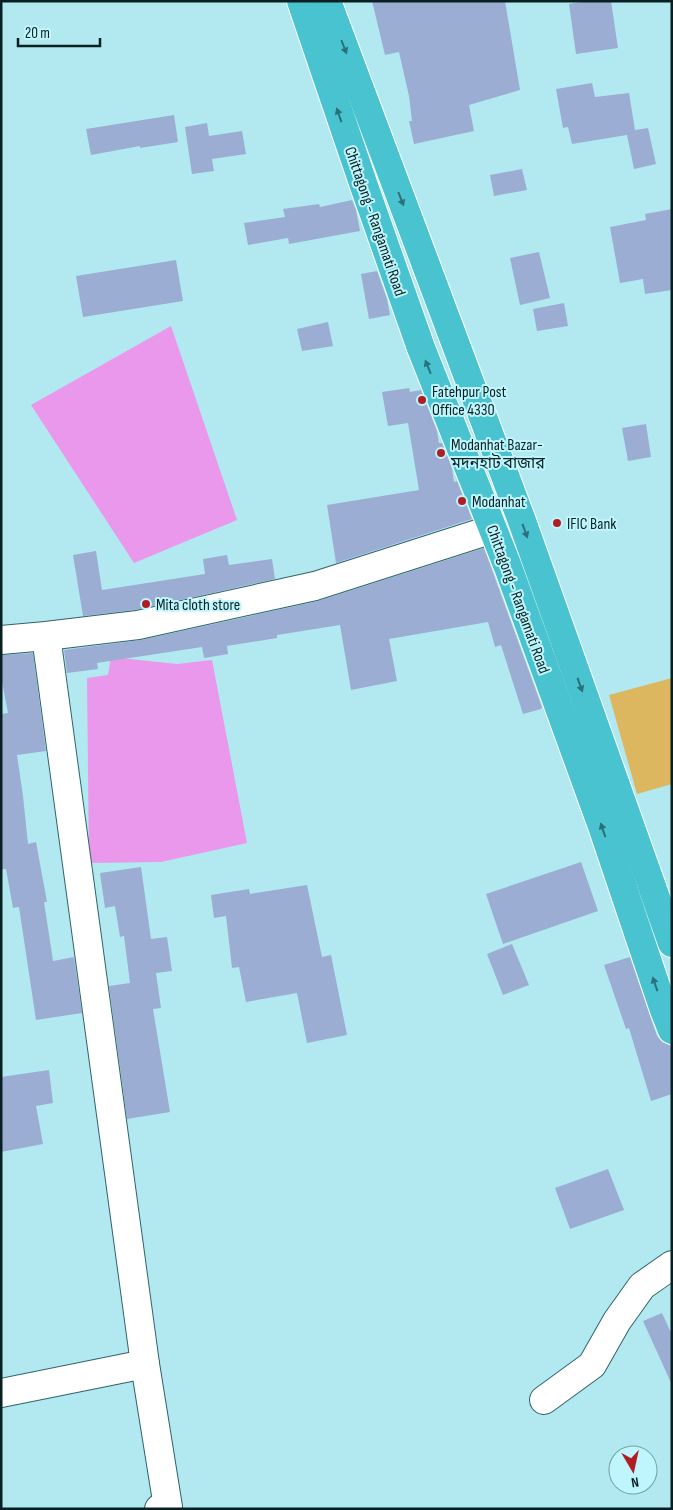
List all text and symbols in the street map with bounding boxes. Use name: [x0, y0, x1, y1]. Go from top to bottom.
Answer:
scale bar: [18, 15, 100, 47]
text: 20 m: [25, 24, 50, 43]
one-way arrow: [340, 40, 348, 55]
one-way arrow: [335, 107, 343, 122]
street label: Chittagong - Rangamati Road: [340, 144, 409, 299]
one-way arrow: [397, 192, 405, 207]
one-way arrow: [424, 359, 432, 374]
place label: Fatehpur Post Office 4330: [432, 383, 507, 420]
marker: Fatehpur Post Office 4330: [416, 394, 428, 406]
place label: Modanhat Bazar- মদনহাট বাজার: [450, 436, 545, 473]
marker: Modanhat Bazar- মদনহাট বাজার: [435, 447, 447, 459]
place label: Modanhat: [472, 493, 526, 512]
marker: Modanhat: [456, 495, 468, 507]
place label: IFIC Bank: [567, 515, 616, 534]
marker: IFIC Bank: [551, 517, 563, 529]
street label: Chittagong - Rangamati Road: [482, 523, 553, 676]
one-way arrow: [522, 524, 529, 539]
place label: Mita cloth store: [156, 596, 240, 615]
marker: Mita cloth store: [140, 598, 152, 610]
one-way arrow: [577, 677, 584, 692]
one-way arrow: [599, 822, 607, 837]
one-way arrow: [651, 976, 659, 991]
north arrow: [608, 1445, 658, 1495]
text: N: [630, 1473, 640, 1491]

